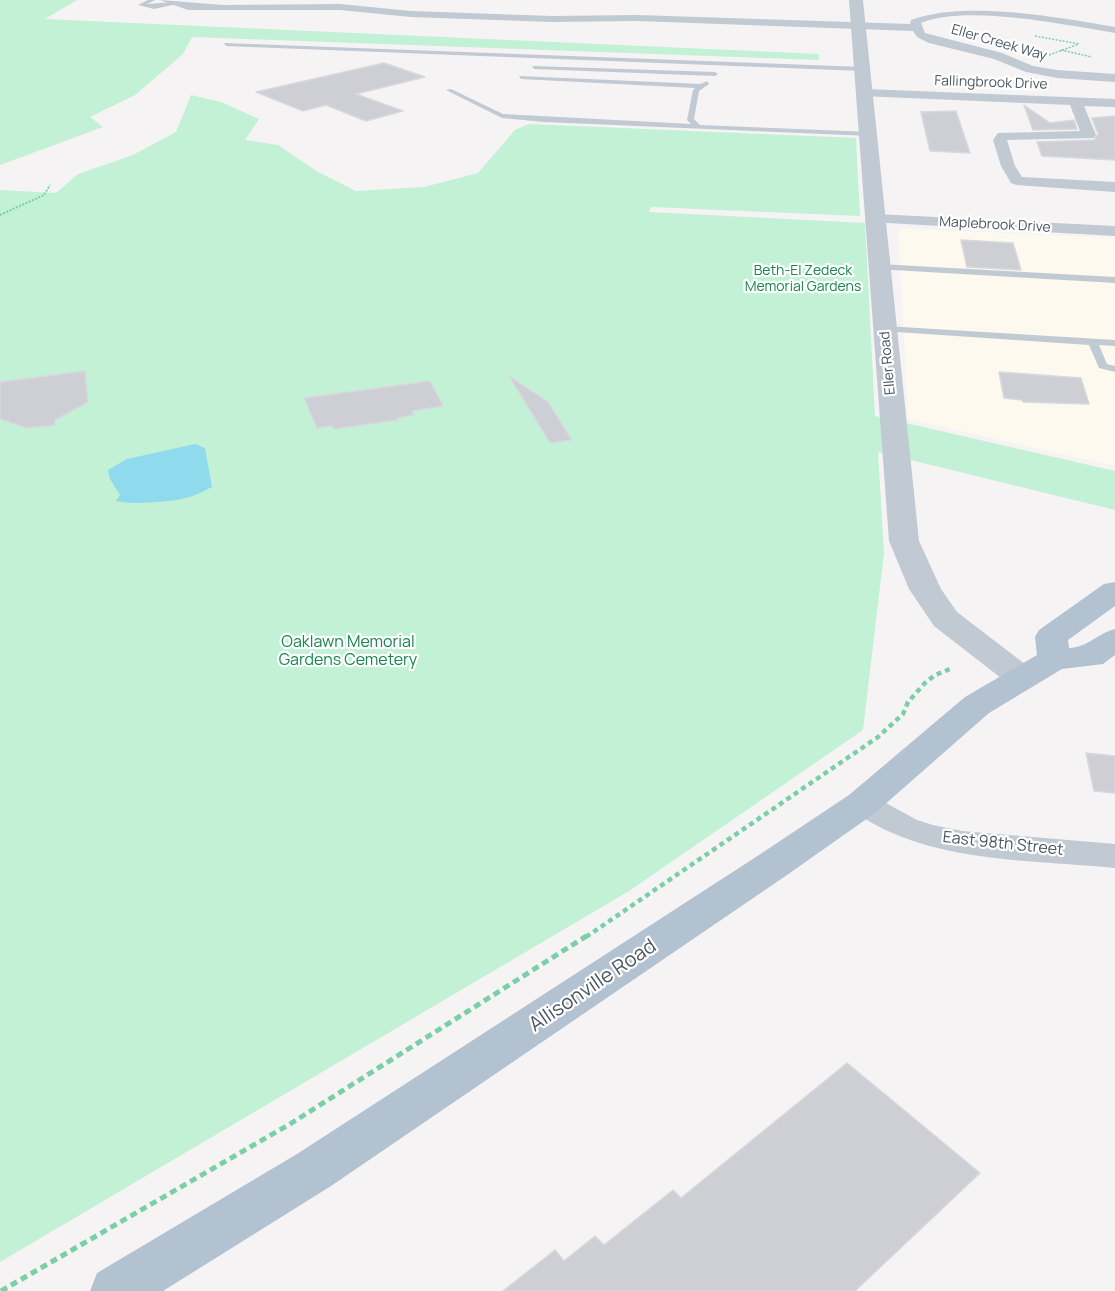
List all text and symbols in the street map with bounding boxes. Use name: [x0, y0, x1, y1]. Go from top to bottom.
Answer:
street label: Eller Creek Way: [949, 21, 1049, 65]
street label: Fallingbrook Drive: [934, 73, 1048, 93]
street label: Maplebrook Drive: [939, 214, 1051, 236]
park label: Beth-El Zedeck Memorial Gardens: [745, 263, 861, 296]
street label: Eller Road: [877, 331, 899, 395]
park label: Oaklawn Memorial Gardens Cemetery: [279, 633, 417, 671]
street label: East 98th Street: [942, 828, 1064, 860]
street label: Allisonville Road: [525, 935, 661, 1037]

